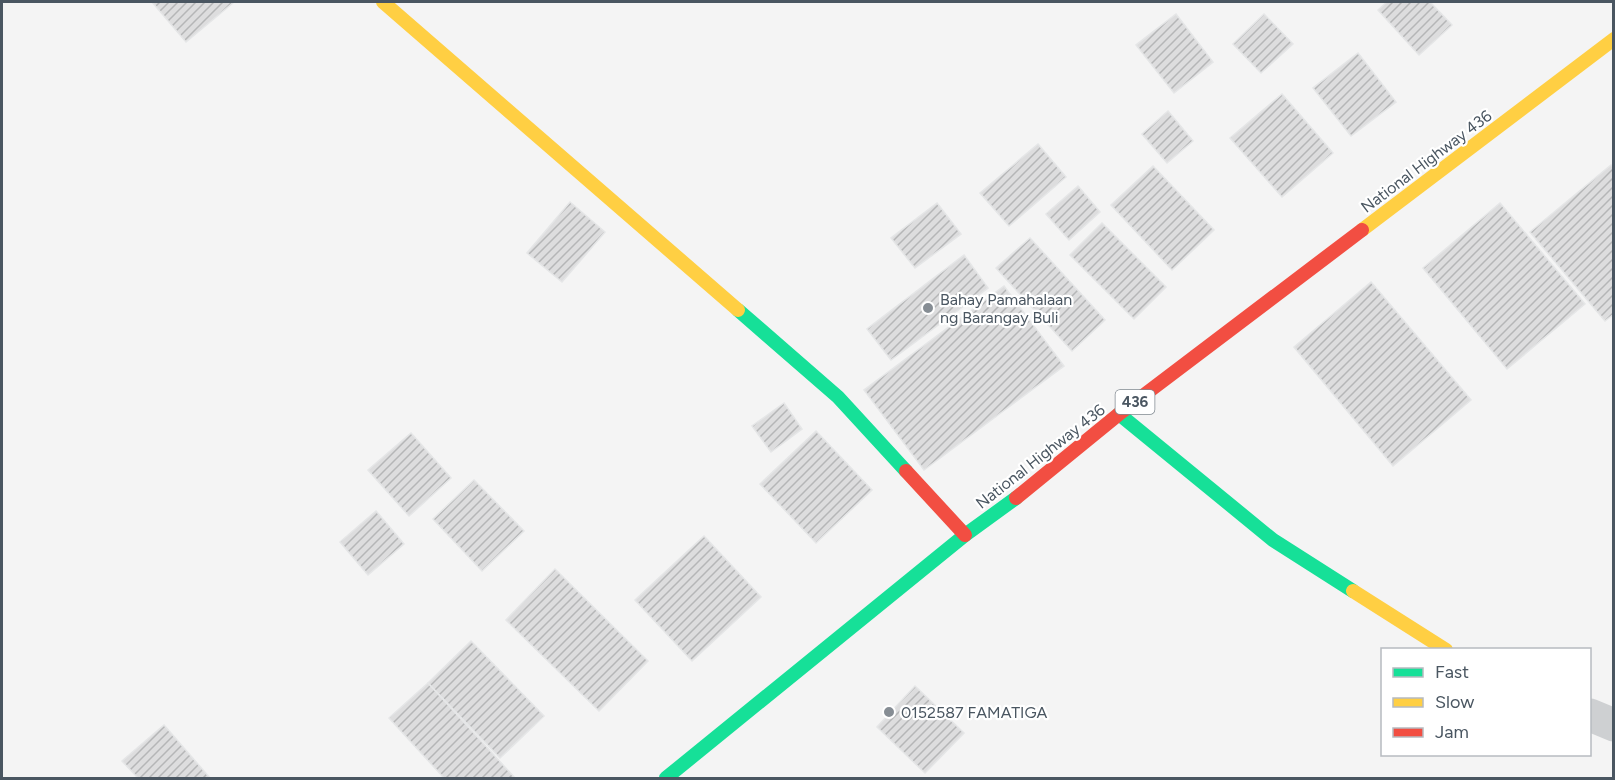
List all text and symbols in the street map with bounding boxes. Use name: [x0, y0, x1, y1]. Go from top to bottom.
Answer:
street label: National Highway 436: [1357, 106, 1495, 217]
place label: Bahay Pamahalaan ng Barangay Buli: [940, 290, 1072, 327]
marker: Bahay Pamahalaan ng Barangay Buli: [921, 301, 935, 315]
road number: 436: [1116, 390, 1154, 414]
street label: National Highway 436: [972, 400, 1109, 513]
legend: [1381, 648, 1591, 756]
text: Fast: [1435, 661, 1469, 683]
text: Slow: [1435, 691, 1474, 713]
place label: 0152587 FAMATIGA: [901, 703, 1047, 722]
marker: 0152587 FAMATIGA: [882, 705, 896, 719]
text: Jam: [1435, 721, 1469, 743]

